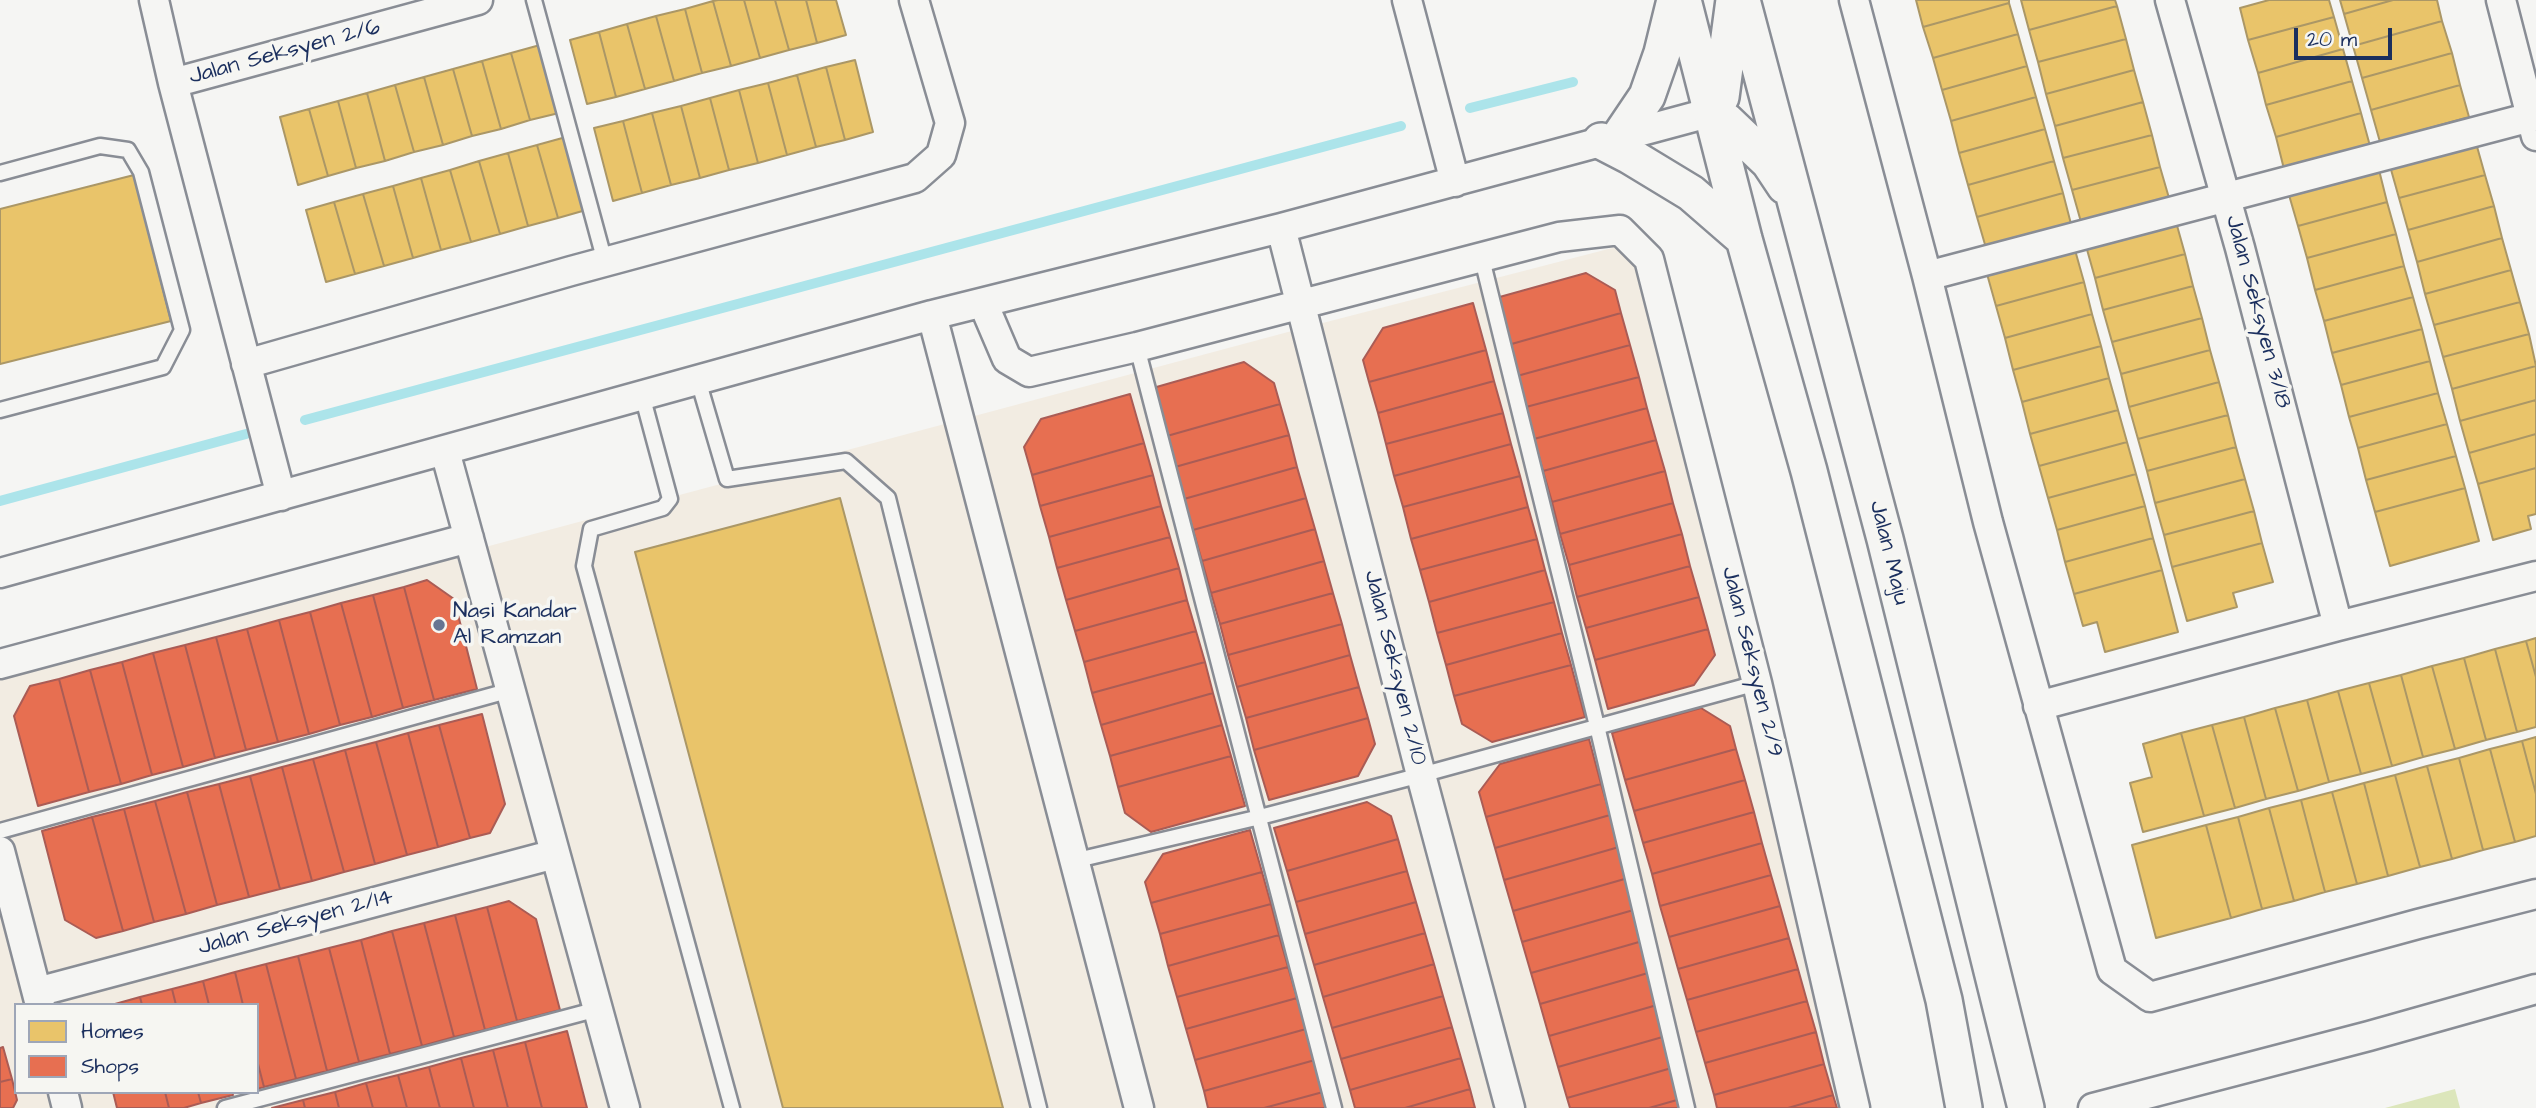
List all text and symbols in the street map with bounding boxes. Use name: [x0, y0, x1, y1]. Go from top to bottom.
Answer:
street label: Jalan Seksyen 2/6: [186, 14, 384, 92]
scale bar: [2298, 14, 2396, 58]
text: 20 m: [2307, 25, 2357, 54]
street label: Jalan Seksyen 3/18: [2218, 213, 2296, 411]
street label: Jalan Maju: [1862, 498, 1914, 608]
street label: Jalan Seksyen 2/9: [1714, 564, 1788, 760]
street label: Jalan Seksyen 2/10: [1356, 568, 1432, 768]
place label: Nasi Kandar Al Ramzan: [453, 598, 577, 652]
marker: Nasi Kandar Al Ramzan: [431, 617, 447, 633]
street label: Jalan Seksyen 2/14: [195, 884, 397, 962]
legend: [14, 1003, 259, 1094]
text: Homes: [81, 1017, 144, 1046]
text: Shops: [81, 1052, 139, 1081]

